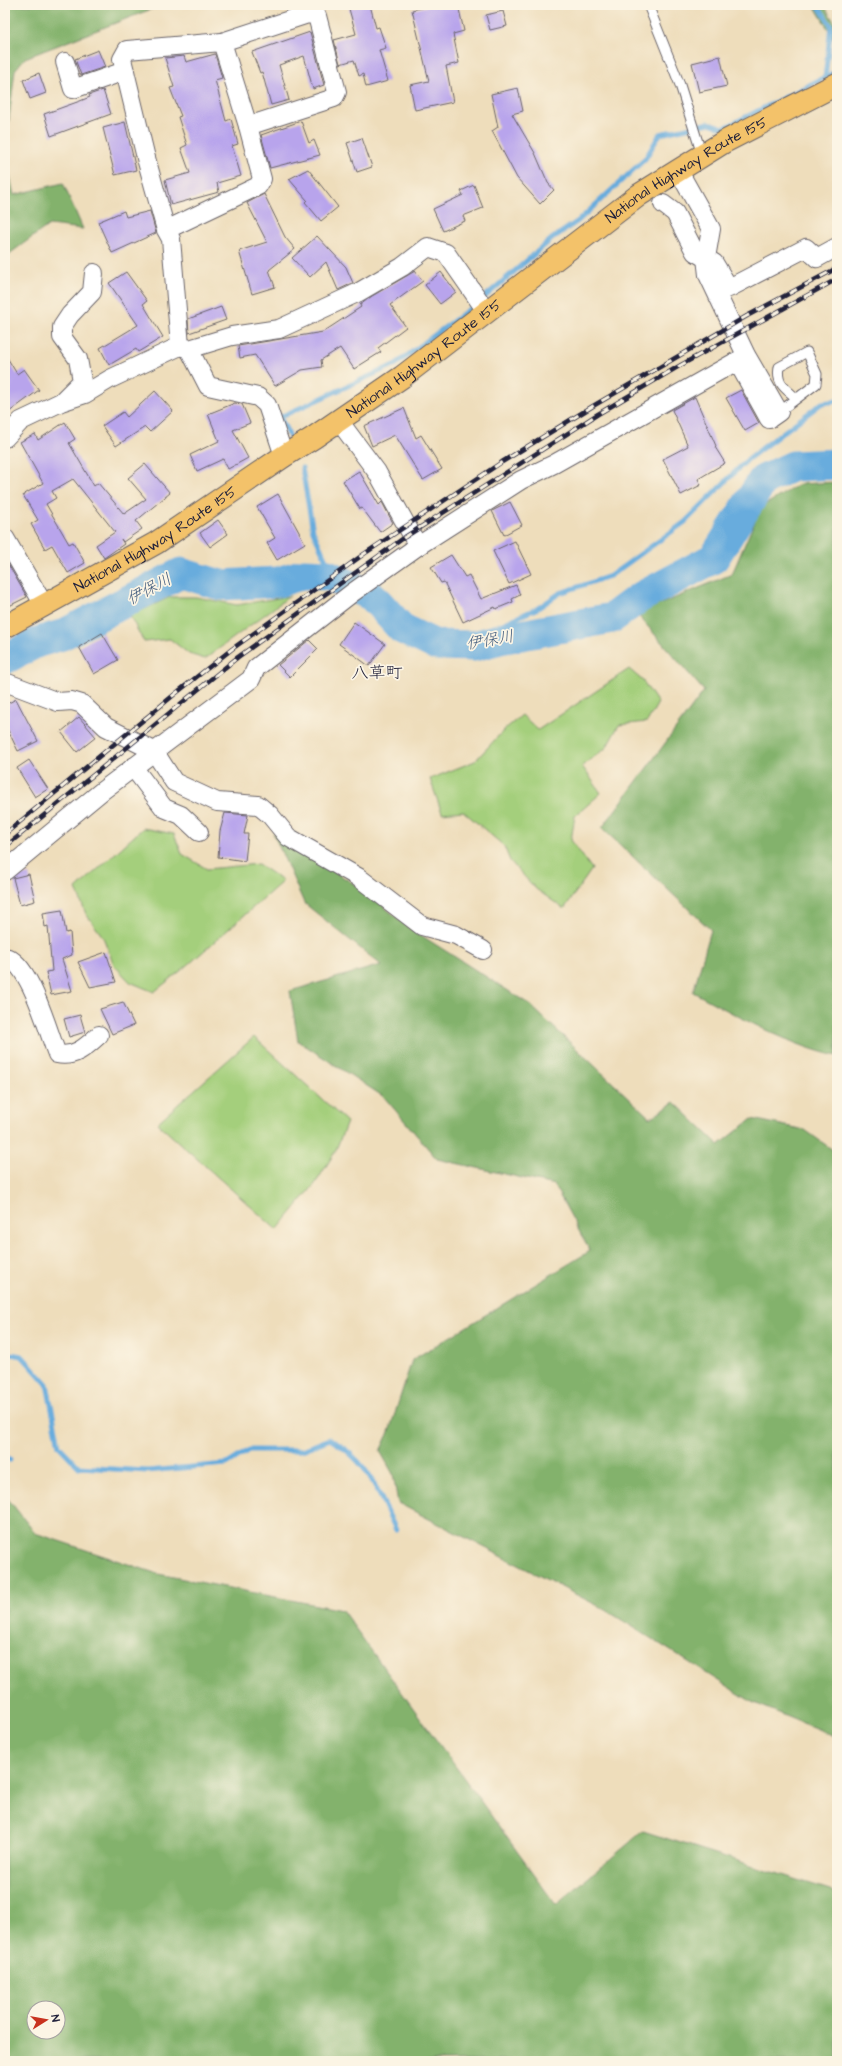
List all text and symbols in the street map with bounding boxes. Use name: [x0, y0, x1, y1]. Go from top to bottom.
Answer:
street label: National Highway Route 155: [601, 111, 771, 228]
street label: National Highway Route 155: [342, 294, 506, 423]
street label: National Highway Route 155: [70, 481, 241, 597]
water label: 伊保川: [123, 568, 175, 610]
water label: 伊保川: [464, 625, 516, 655]
district label: 八草町: [352, 661, 403, 685]
north arrow: [26, 2000, 66, 2040]
text: N: [47, 2013, 63, 2023]

